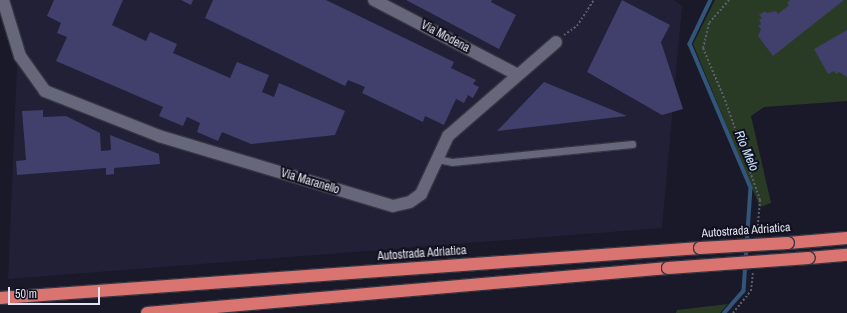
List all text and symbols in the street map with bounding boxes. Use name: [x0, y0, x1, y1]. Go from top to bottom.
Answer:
street label: Via Modena: [418, 18, 472, 56]
water label: Rio Melo: [730, 128, 762, 174]
street label: Via Maranello: [279, 166, 341, 198]
street label: Autostrada Adriatica: [701, 221, 791, 241]
street label: Autostrada Adriatica: [377, 244, 467, 264]
scale bar: [10, 279, 102, 305]
text: 50 m: [15, 286, 37, 302]

